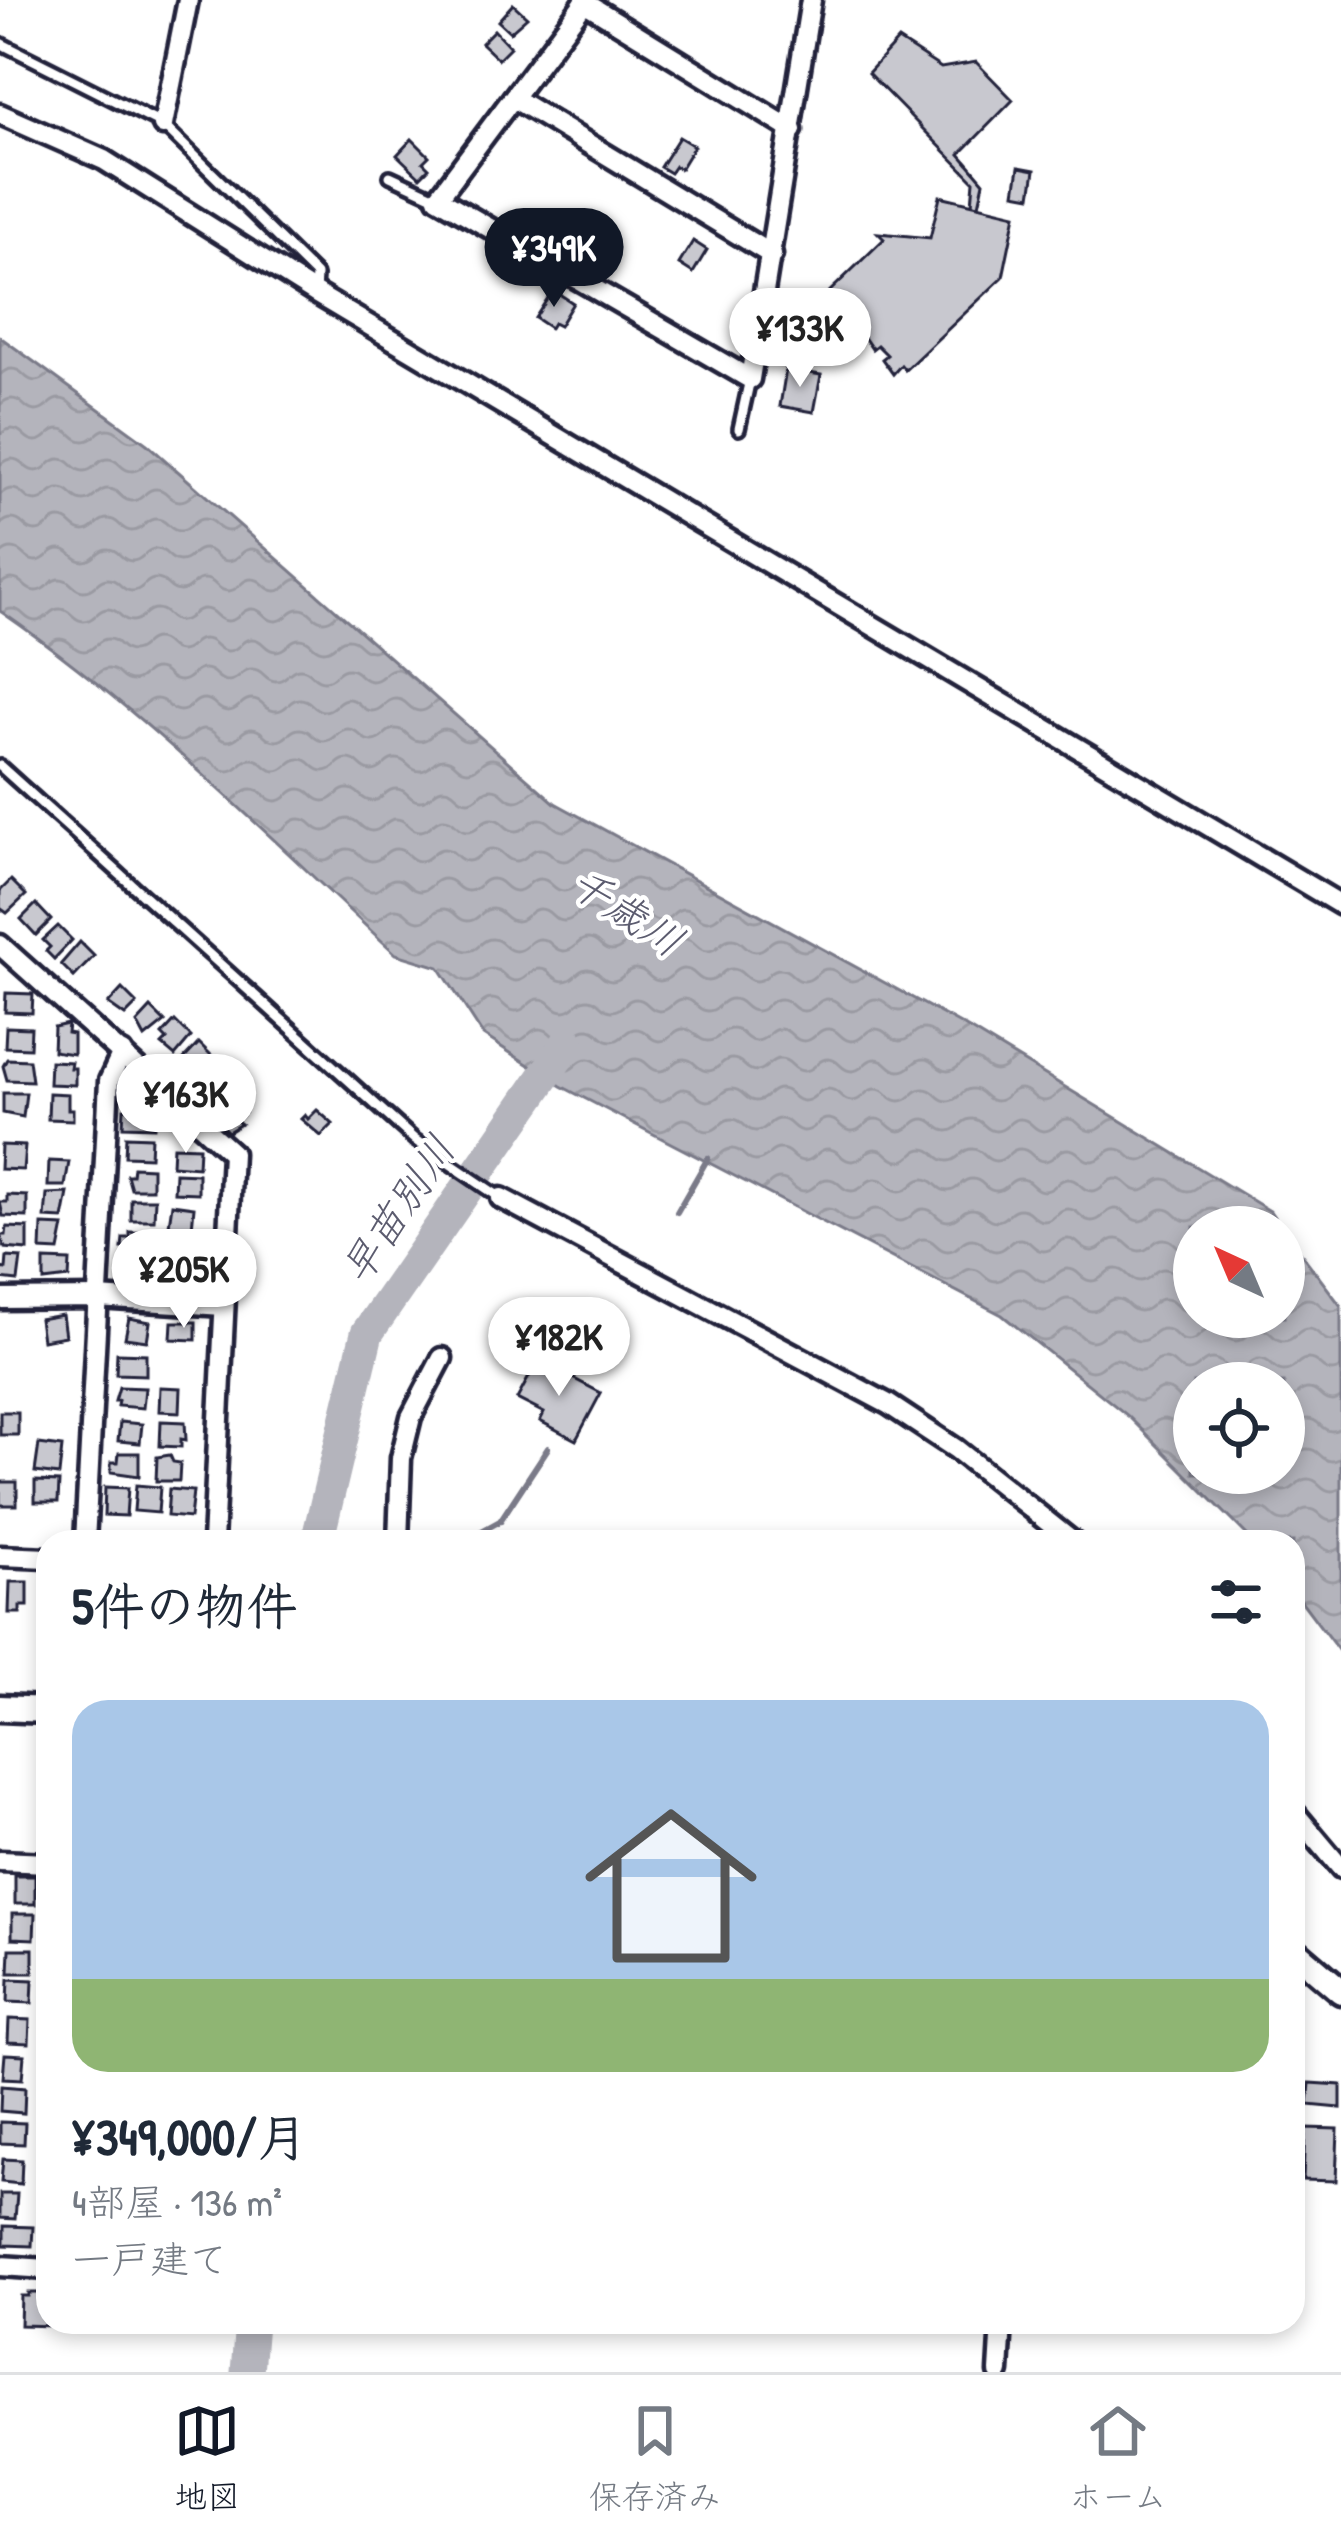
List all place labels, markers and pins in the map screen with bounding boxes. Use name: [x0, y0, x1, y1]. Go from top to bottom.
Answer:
pin: ¥349K: [470, 208, 638, 310]
pin: ¥133K: [716, 288, 884, 390]
pin: ¥163K: [102, 1054, 270, 1156]
pin: ¥205K: [100, 1229, 268, 1331]
pin: ¥182K: [475, 1297, 643, 1399]

